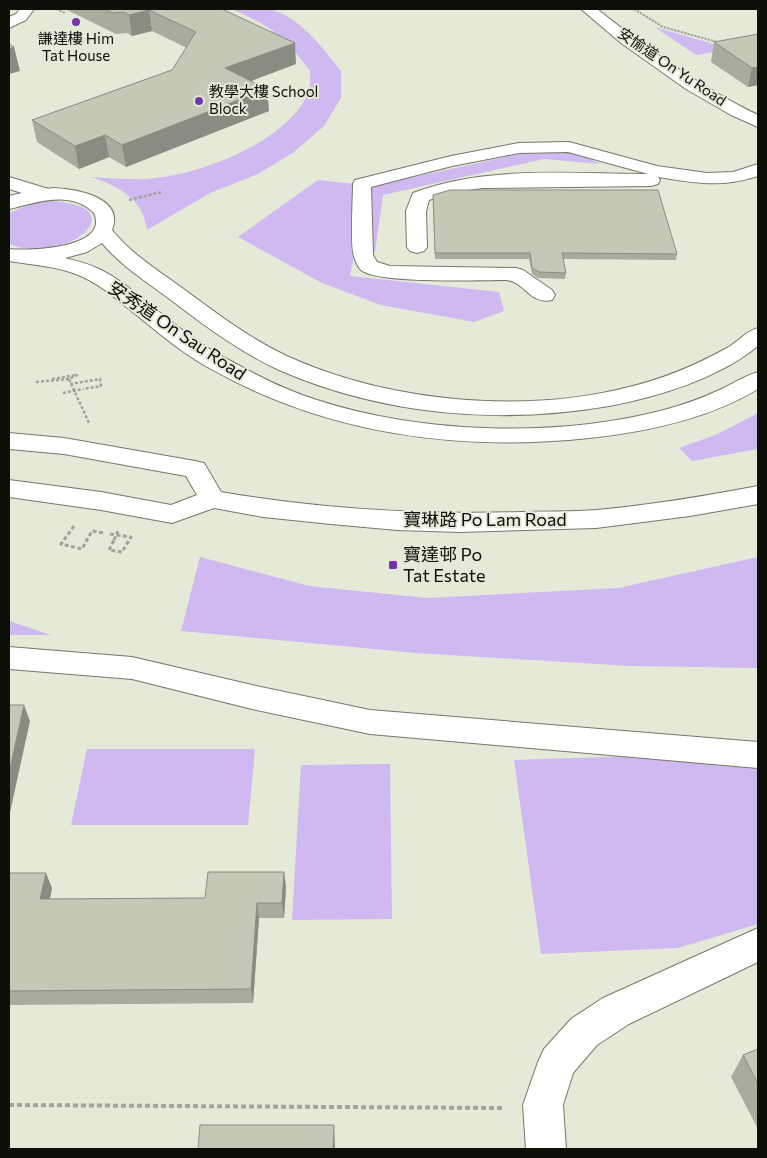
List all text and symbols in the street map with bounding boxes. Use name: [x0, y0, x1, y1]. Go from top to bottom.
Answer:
marker: 謙達樓 Him Tat House: [70, 16, 82, 28]
street label: 安愉道 On Yu Road: [615, 23, 730, 109]
place label: 謙達樓 Him Tat House: [38, 29, 114, 64]
place label: 教學大樓 School Block: [209, 82, 318, 117]
marker: 教學大樓 School Block: [193, 95, 205, 107]
street label: 安秀道 On Sau Road: [104, 276, 251, 384]
street label: 寶琳路 Po Lam Road: [403, 508, 567, 530]
place label: 寶達邨 Po Tat Estate: [403, 543, 486, 586]
marker: 寶達邨 Po Tat Estate: [387, 559, 399, 571]

